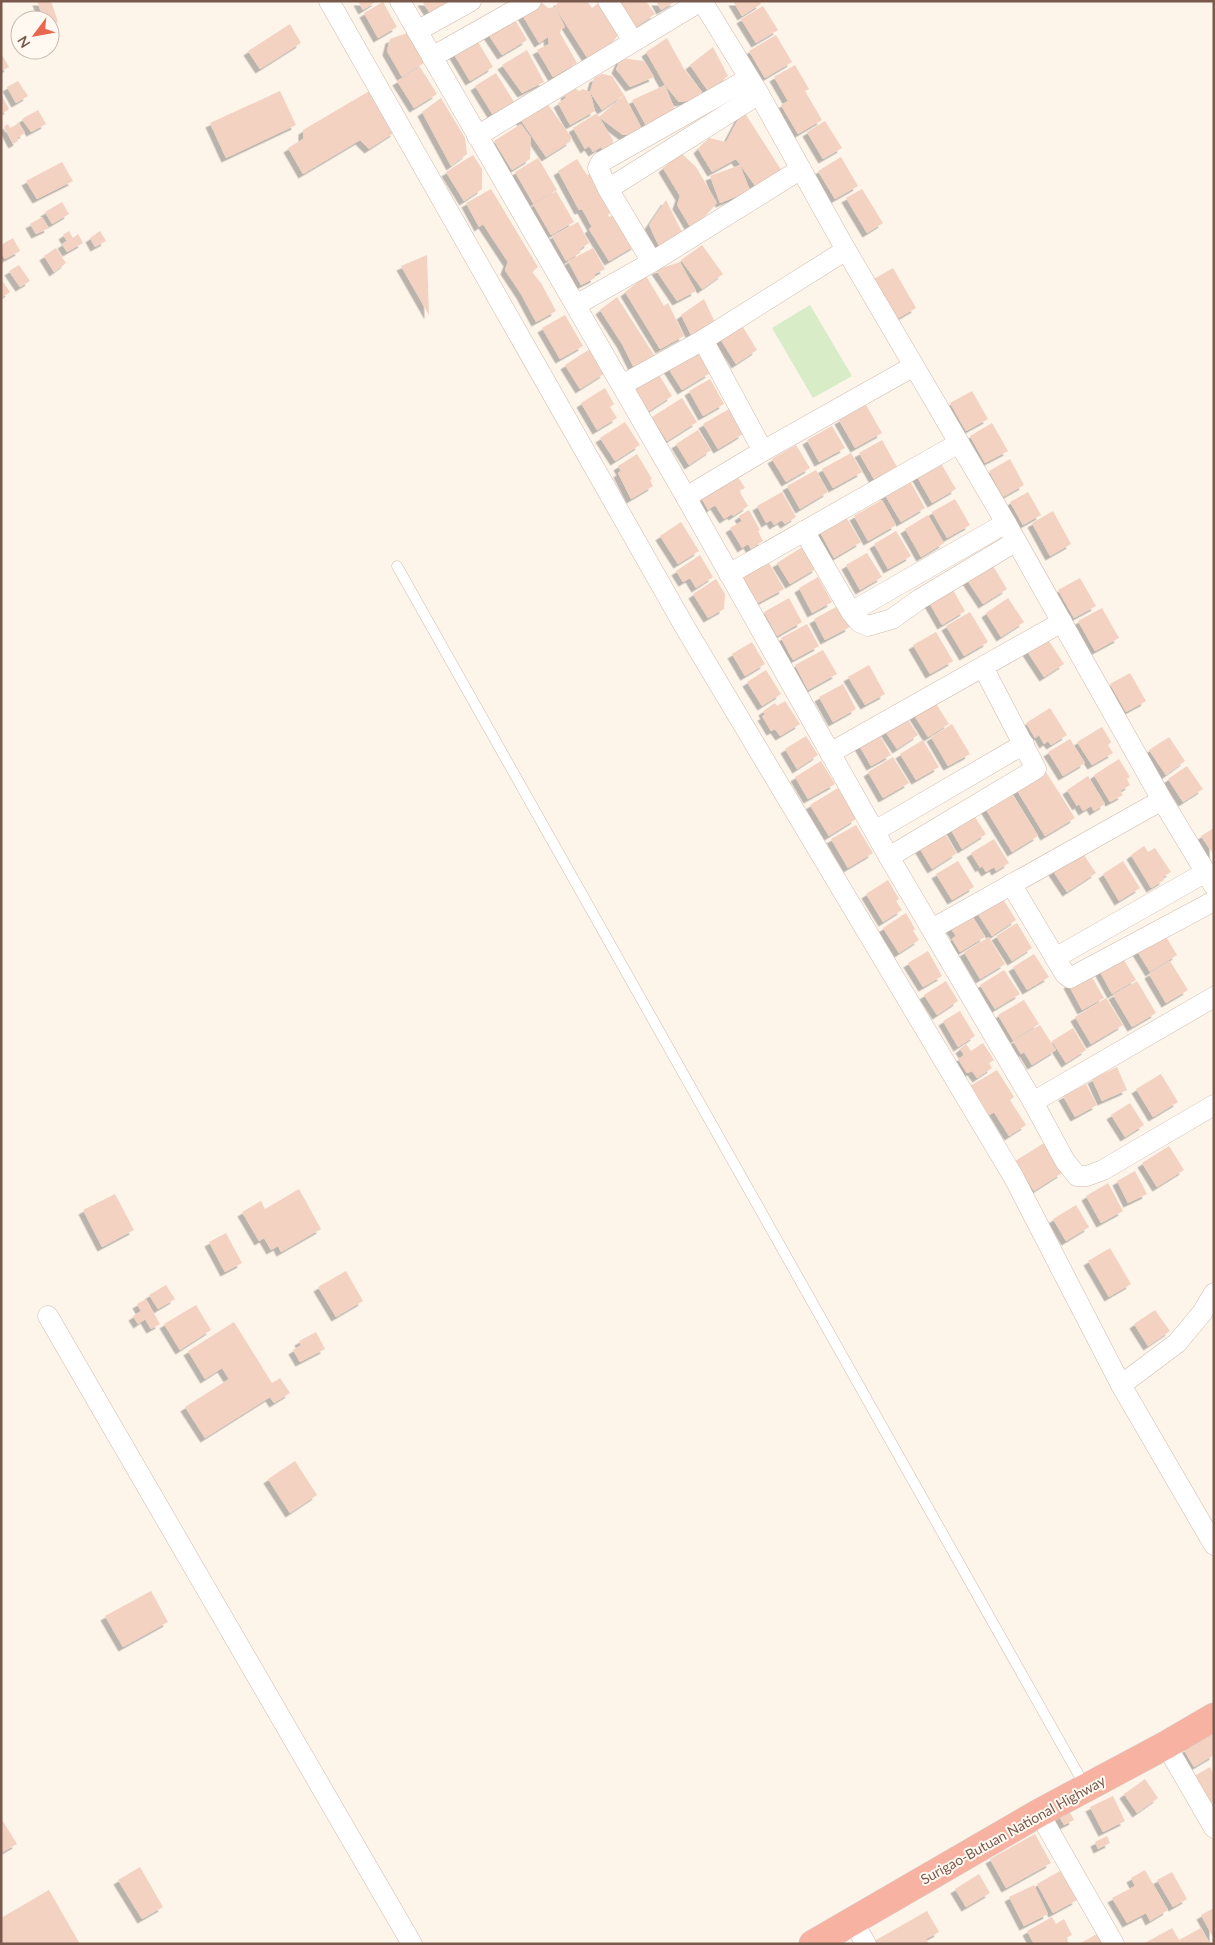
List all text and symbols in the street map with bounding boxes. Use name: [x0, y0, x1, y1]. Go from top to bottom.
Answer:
north arrow: [10, 10, 60, 60]
text: N: [13, 33, 34, 51]
street label: Surigao-Butuan National Highway: [917, 1771, 1109, 1888]

